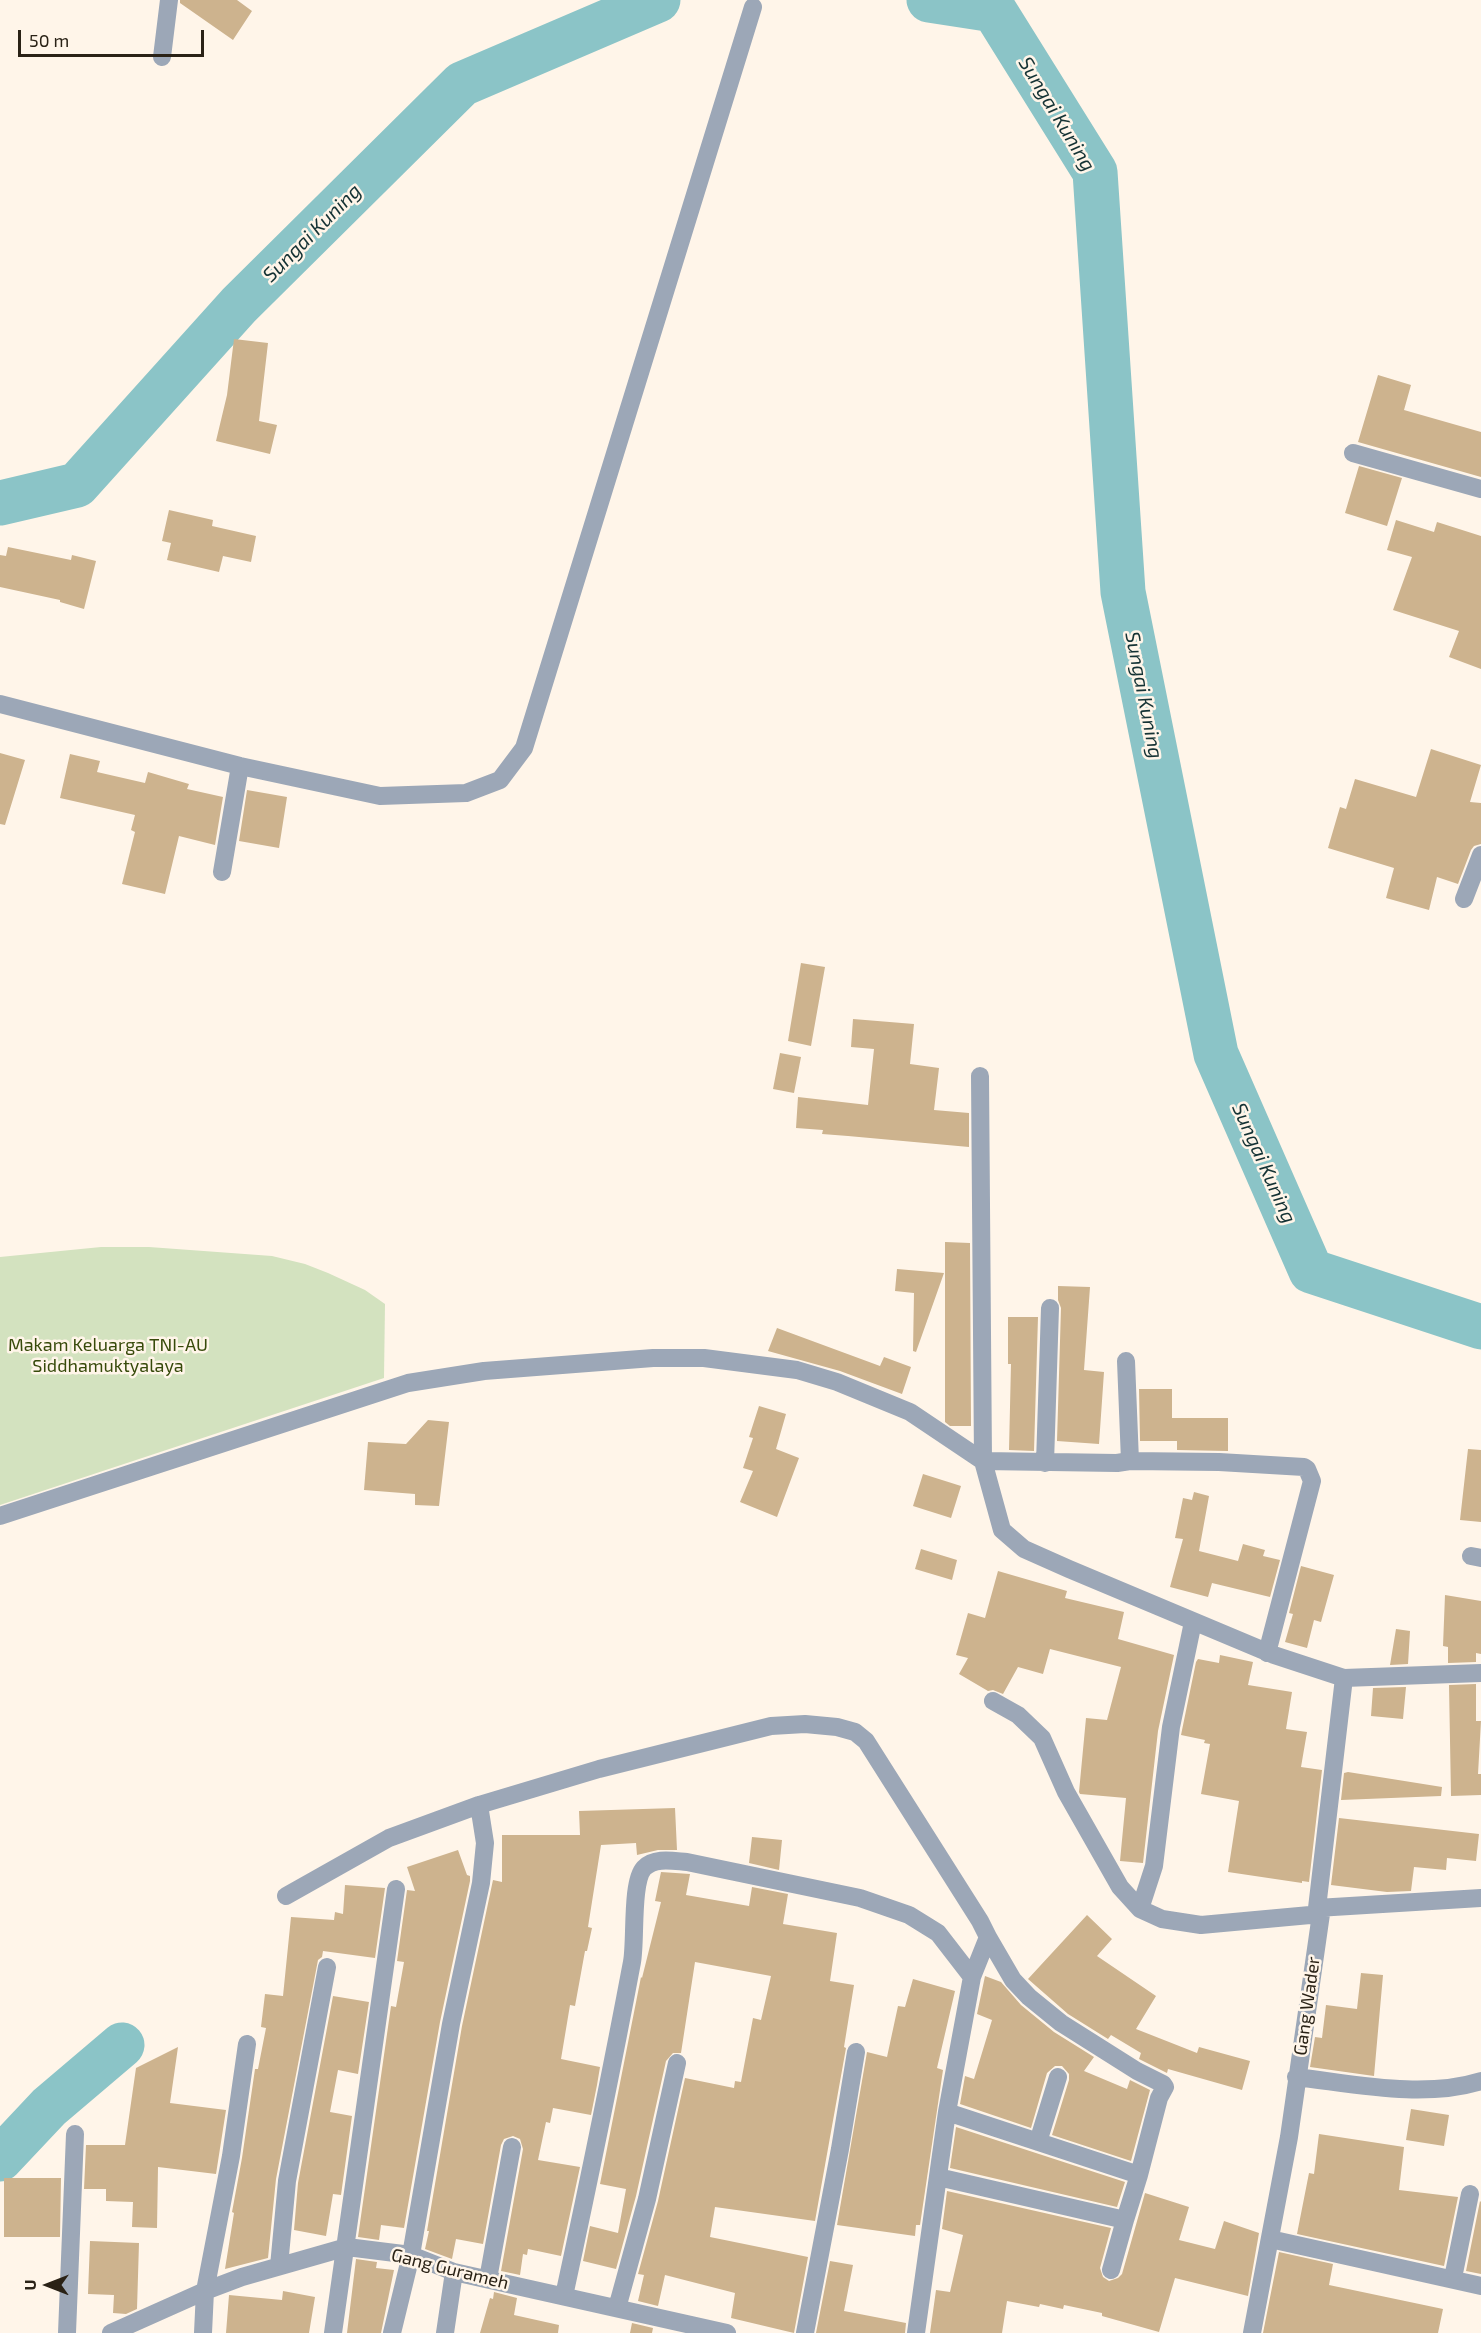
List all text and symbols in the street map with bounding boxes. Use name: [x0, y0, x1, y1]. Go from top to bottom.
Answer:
scale bar: [21, 18, 207, 56]
text: 50 m: [29, 29, 69, 51]
water label: Sungai Kuning: [1013, 53, 1101, 175]
water label: Sungai Kuning: [258, 179, 366, 287]
water label: Sungai Kuning: [1120, 629, 1168, 761]
water label: Sungai Kuning: [1227, 1099, 1301, 1227]
park label: Makam Keluarga TNI-AU Siddhamuktyalaya: [8, 1334, 208, 1376]
street label: Gang Wader: [1289, 1955, 1325, 2057]
street label: Gang Gurameh: [389, 2244, 511, 2294]
north arrow: [18, 2255, 78, 2315]
text: U: [20, 2280, 39, 2291]

